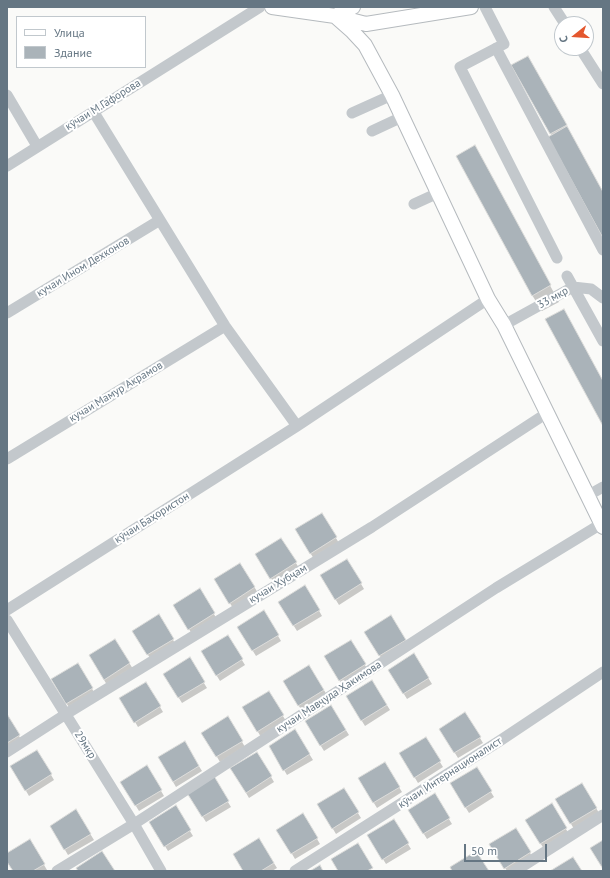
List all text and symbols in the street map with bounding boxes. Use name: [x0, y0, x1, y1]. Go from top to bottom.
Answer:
legend: [16, 16, 146, 68]
north arrow: [554, 16, 594, 56]
text: Улица: [54, 25, 85, 40]
text: С: [556, 34, 571, 44]
text: Здание: [54, 45, 92, 60]
street label: кӯчаи М.Гафорова: [63, 76, 143, 134]
street label: кучаи Ином Дехконов: [34, 234, 132, 300]
street label: 33 мкр: [535, 284, 571, 312]
street label: кучаи Мамур Акрамов: [67, 359, 165, 425]
street label: кӯчаи Баҳористон: [112, 490, 192, 546]
street label: кучаи Хубҷам: [246, 561, 310, 607]
street label: кучаи Мавҷуда Ҳакимова: [274, 658, 384, 736]
street label: 29мкр: [71, 729, 99, 761]
street label: кӯчаи Интернационалист: [396, 735, 504, 811]
scale bar: [466, 836, 549, 862]
text: 50 m: [471, 843, 497, 858]

